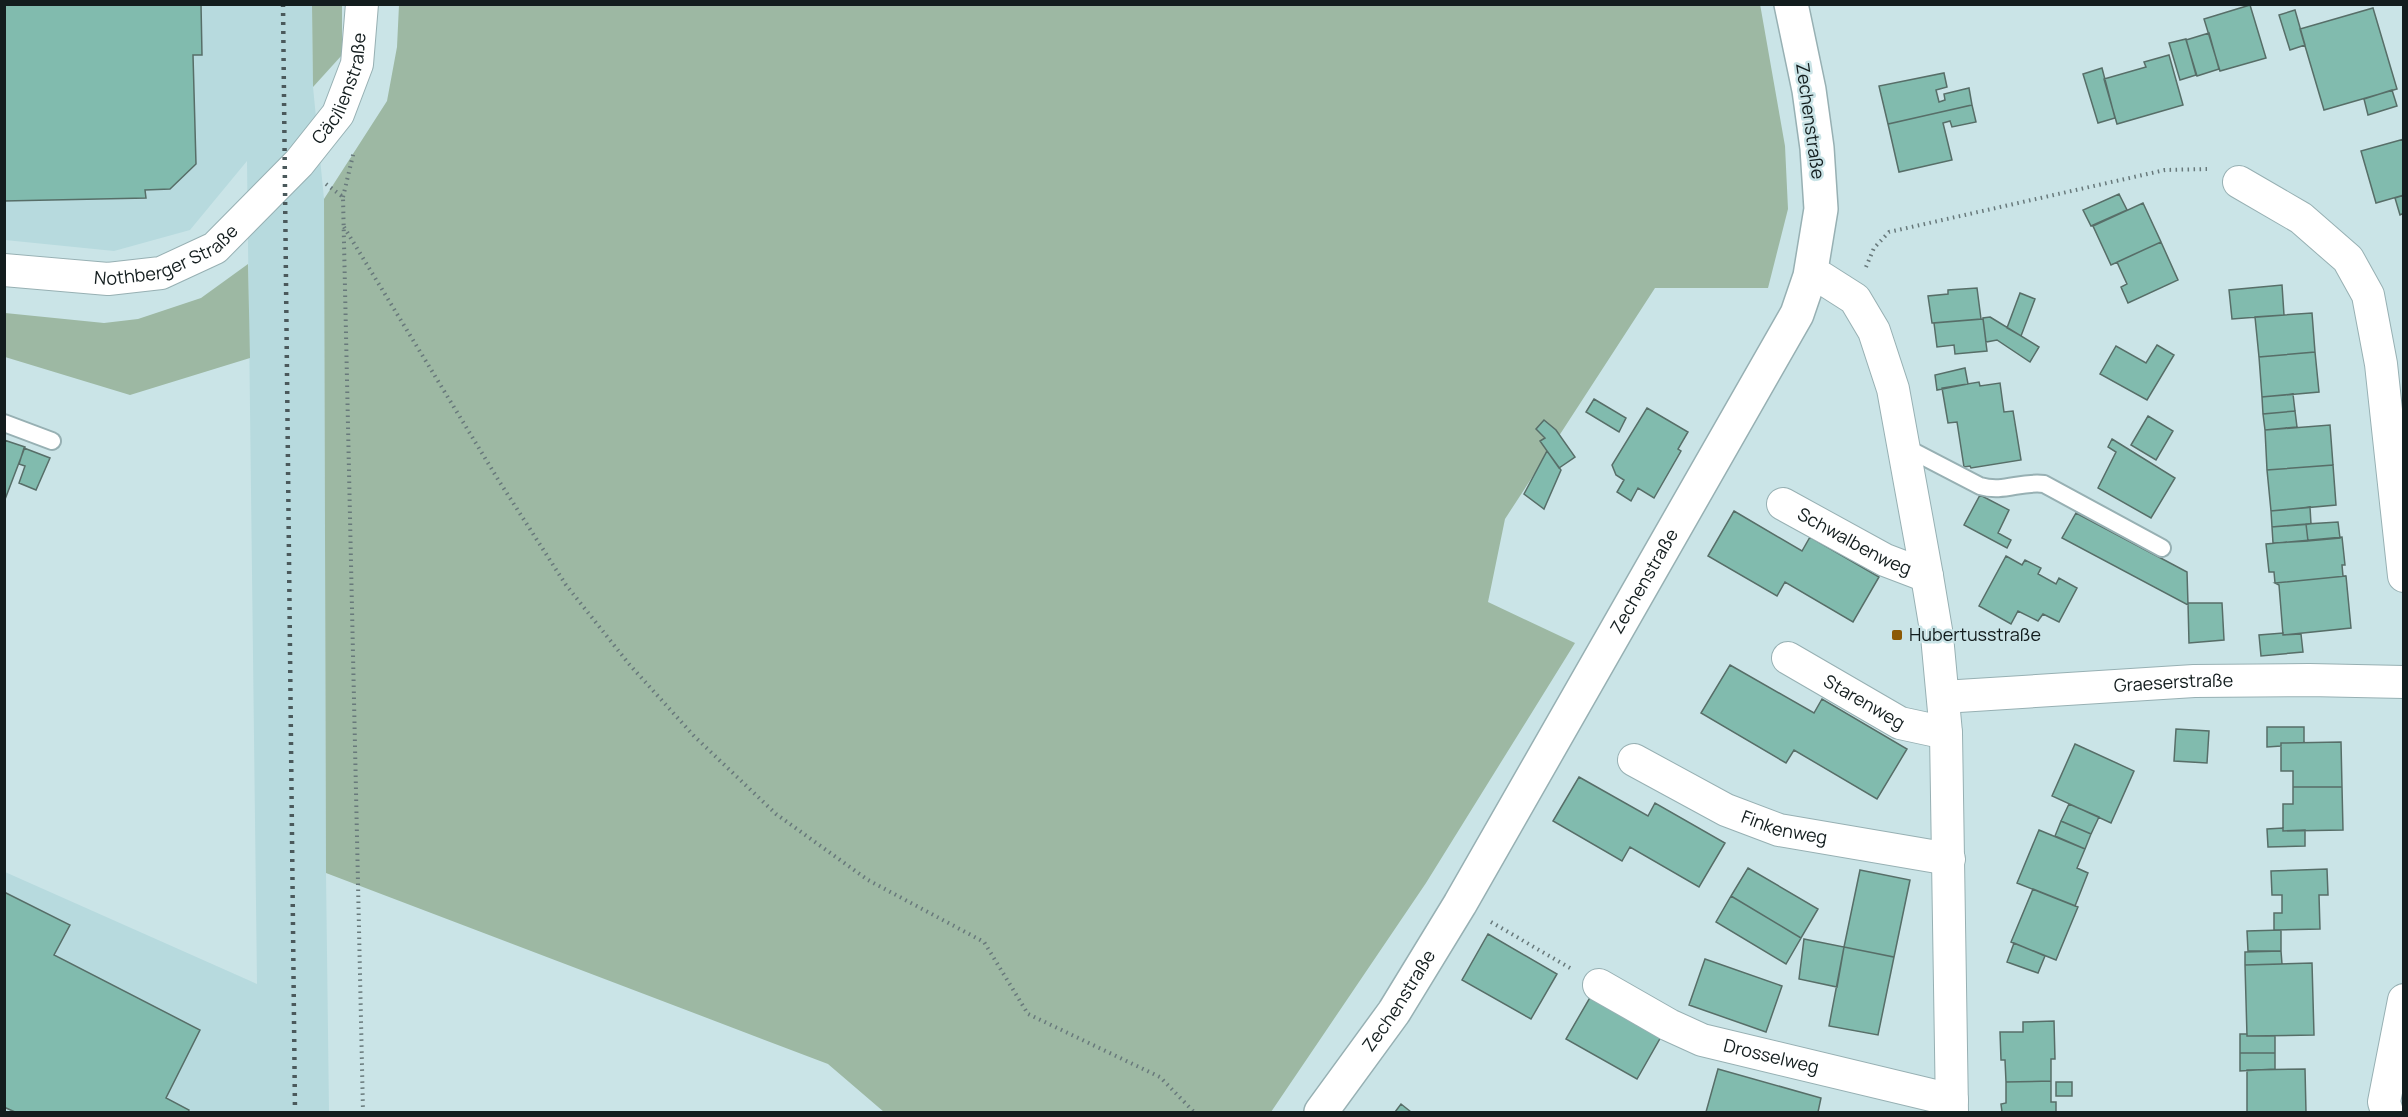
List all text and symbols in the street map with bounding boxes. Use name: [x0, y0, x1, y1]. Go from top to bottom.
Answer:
street label: Cäcilienstraße: [306, 32, 371, 149]
street label: Zechenstraße: [1791, 61, 1831, 181]
street label: Nothberger Straße: [93, 219, 243, 290]
street label: Schwalbenweg: [1794, 501, 1915, 580]
street label: Zechenstraße: [1604, 524, 1683, 638]
place label: Hubertusstraße: [1909, 622, 2041, 646]
marker: Hubertusstraße: [1890, 628, 1904, 642]
street label: Starenweg: [1820, 668, 1910, 734]
street label: Graeserstraße: [2113, 668, 2233, 697]
street label: Finkenweg: [1738, 804, 1829, 849]
street label: Zechenstraße: [1356, 945, 1440, 1056]
street label: Drosselweg: [1721, 1033, 1821, 1079]

